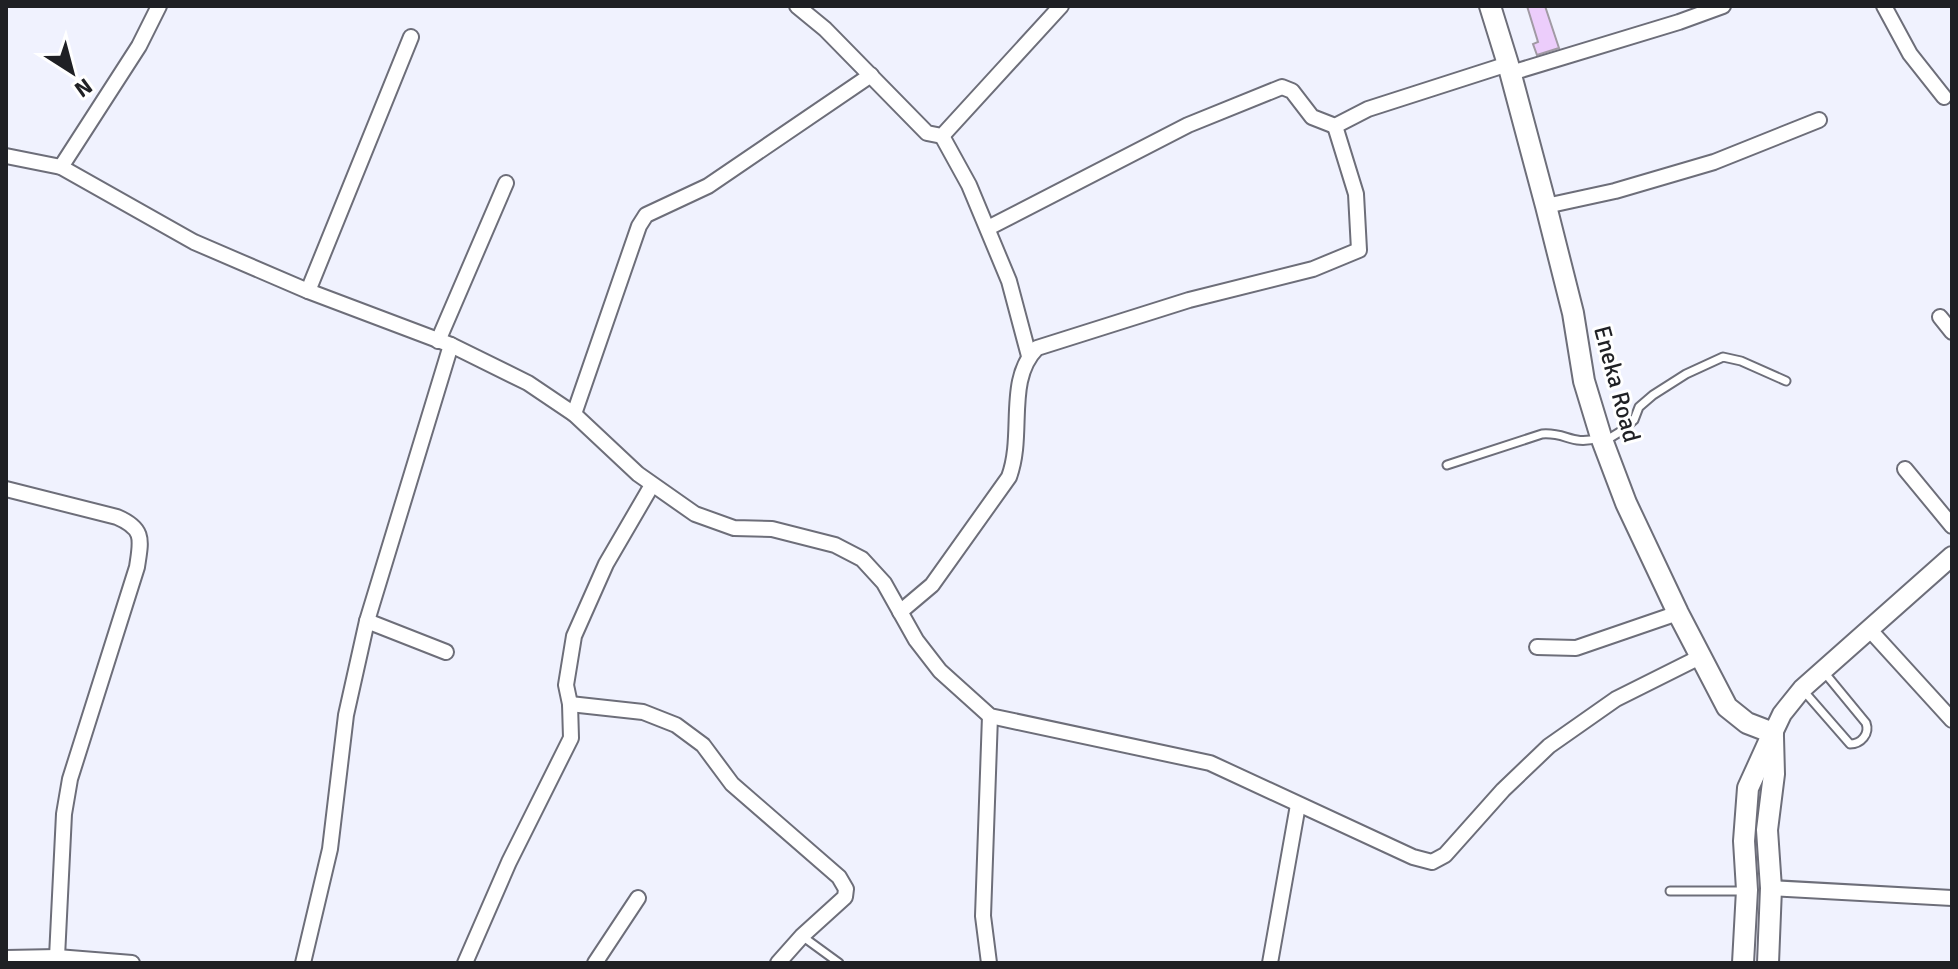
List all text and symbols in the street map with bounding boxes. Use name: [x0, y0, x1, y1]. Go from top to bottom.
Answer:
north arrow: [32, 32, 112, 112]
text: N: [69, 72, 98, 103]
street label: Eneka Road: [1587, 322, 1647, 446]

